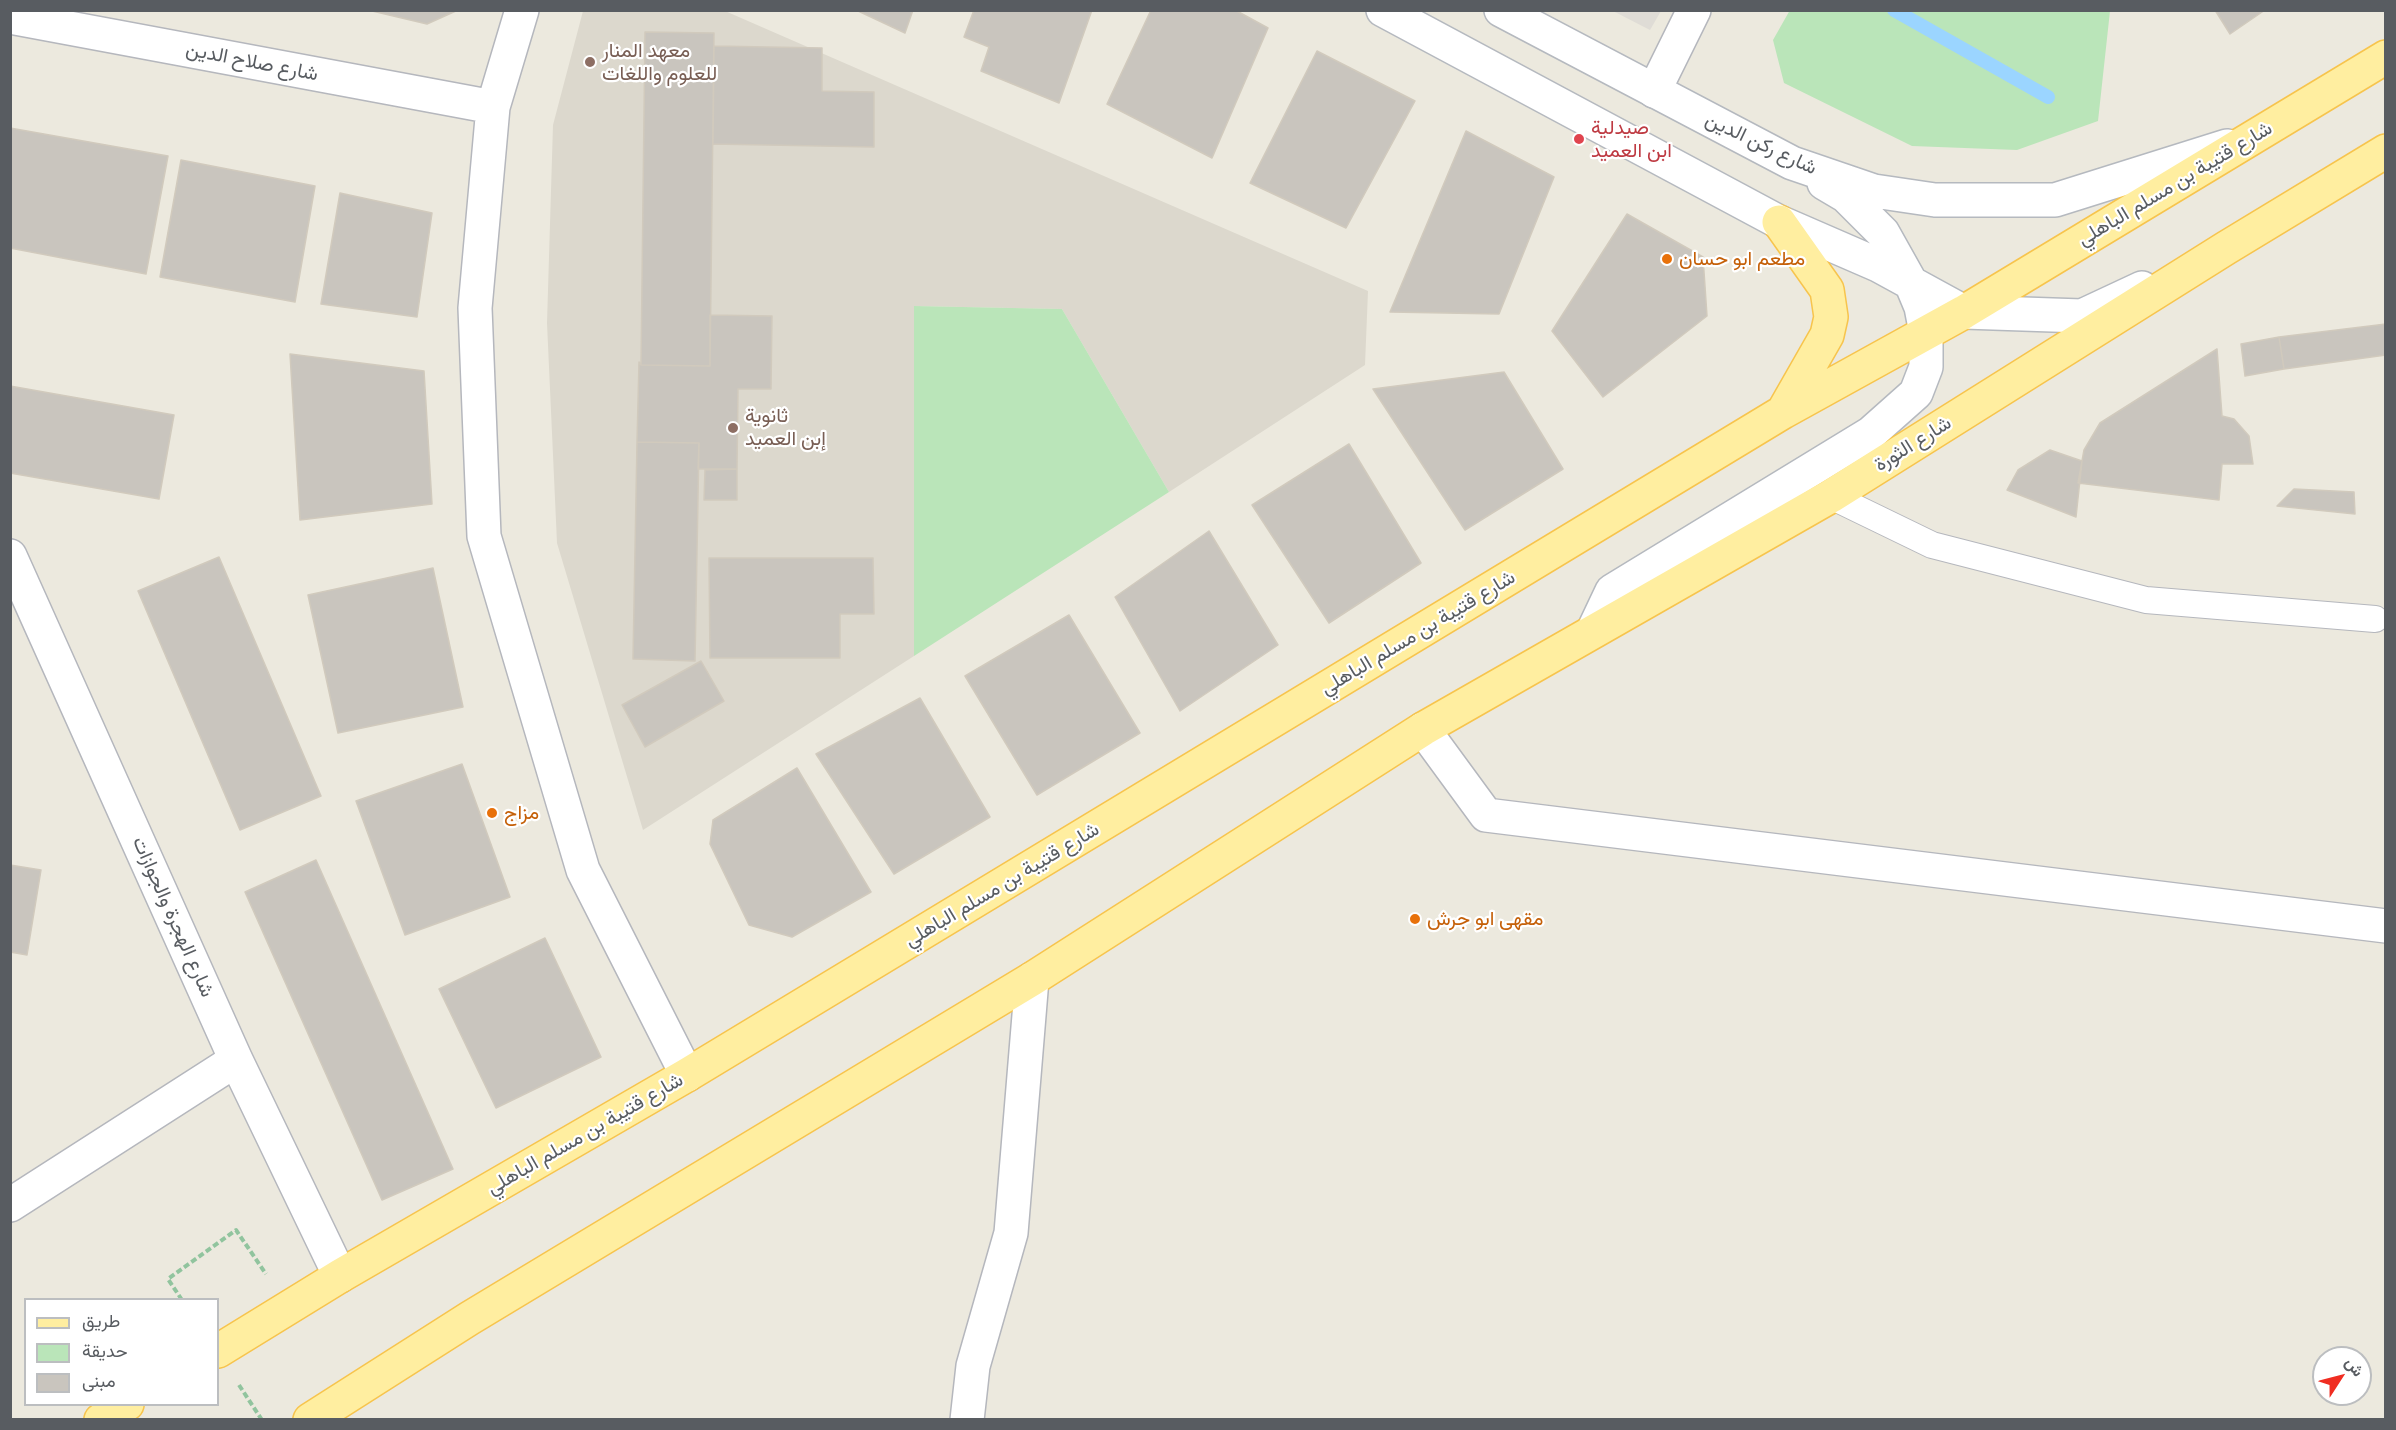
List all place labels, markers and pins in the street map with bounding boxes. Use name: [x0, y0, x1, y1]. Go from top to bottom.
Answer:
place label: معهد المنار للعلوم واللغات: [602, 39, 717, 86]
marker: معهد المنار للعلوم واللغات: [583, 55, 597, 69]
place label: صيدلية ابن العميد: [1591, 116, 1672, 163]
marker: صيدلية ابن العميد: [1572, 132, 1586, 146]
place label: مطعم ابو حسان: [1679, 247, 1805, 271]
marker: مطعم ابو حسان: [1660, 252, 1674, 266]
place label: ثانوية إبن العميد: [745, 404, 826, 451]
marker: ثانوية إبن العميد: [726, 421, 740, 435]
place label: مزاج: [504, 801, 539, 825]
marker: مزاج: [485, 806, 499, 820]
place label: مقهى ابو جرش: [1427, 907, 1543, 931]
marker: مقهى ابو جرش: [1408, 912, 1422, 926]

